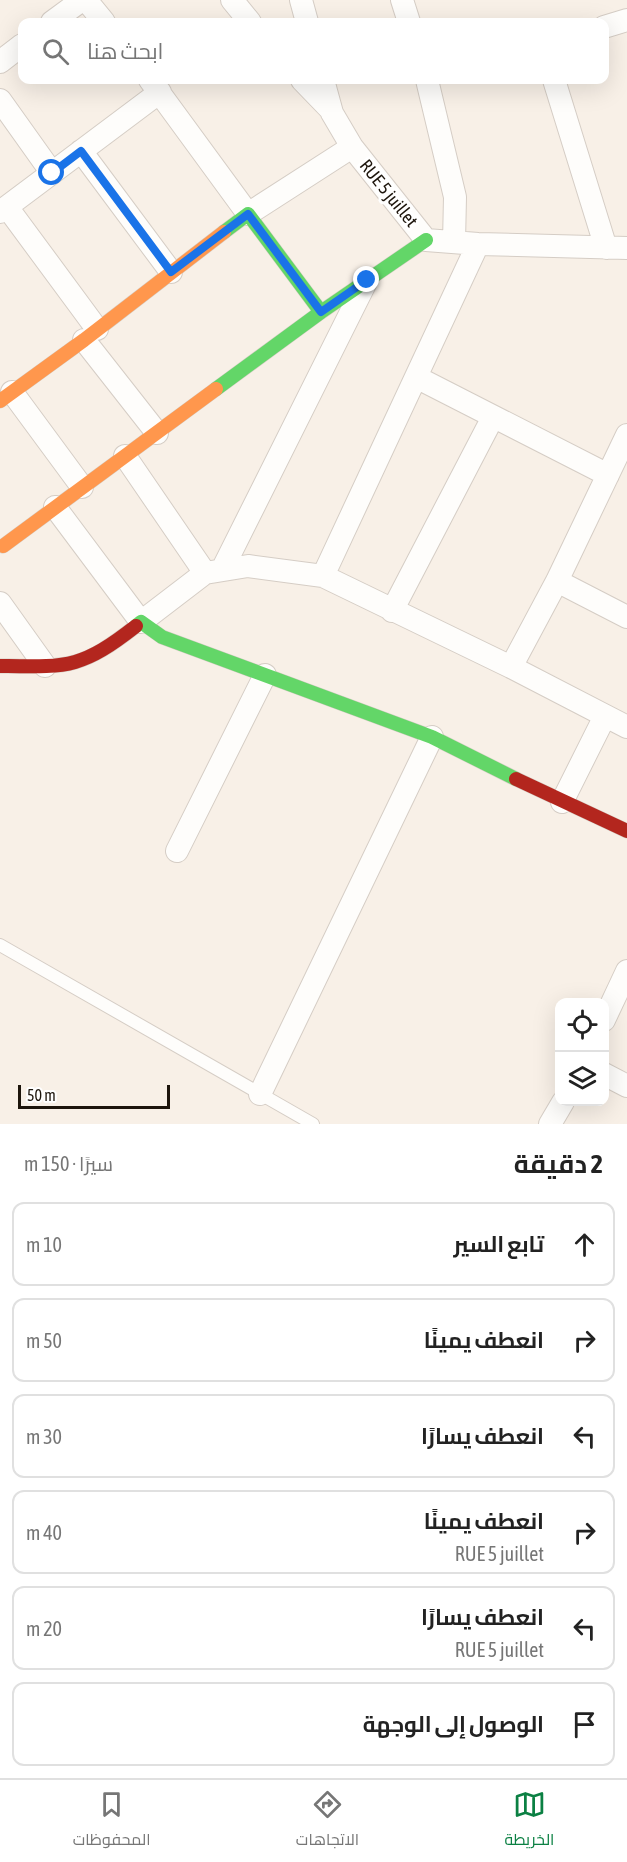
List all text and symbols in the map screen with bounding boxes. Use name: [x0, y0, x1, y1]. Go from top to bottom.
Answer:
search box: [18, 18, 609, 84]
icon: search: [39, 35, 72, 68]
text: ابحث هنا: [87, 38, 164, 64]
street label: RUE 5 juillet: [356, 155, 422, 231]
route start: [38, 159, 64, 185]
route end: [353, 266, 379, 292]
map controls: [555, 998, 609, 1106]
button: locate: [555, 998, 609, 1052]
button: layers: [555, 1052, 609, 1106]
scale bar: [18, 1082, 170, 1110]
text: 50 m: [27, 1086, 56, 1104]
text: 2 دقيقة: [514, 1149, 603, 1179]
text: سيرًا · 150 m: [24, 1152, 113, 1175]
icon: ahead: [568, 1228, 601, 1261]
text: تابع السير: [454, 1231, 544, 1257]
text: 10 m: [26, 1233, 62, 1256]
icon: right: [568, 1324, 601, 1357]
text: انعطف يمينًا: [424, 1327, 544, 1353]
text: 50 m: [26, 1329, 62, 1352]
icon: left: [568, 1420, 601, 1453]
text: انعطف يسارًا: [421, 1423, 544, 1449]
text: 30 m: [26, 1425, 62, 1448]
text: انعطف يمينًا: [424, 1508, 544, 1534]
icon: right: [568, 1516, 601, 1549]
text: 40 m: [26, 1521, 62, 1544]
text: RUE 5 juillet: [455, 1542, 544, 1565]
text: انعطف يسارًا: [421, 1604, 544, 1630]
icon: left: [568, 1612, 601, 1645]
text: 20 m: [26, 1617, 62, 1640]
text: RUE 5 juillet: [455, 1638, 544, 1661]
icon: arrive: [568, 1708, 601, 1741]
text: الوصول إلى الوجهة: [363, 1711, 544, 1737]
tab: المحفوظات: [73, 1788, 151, 1854]
tab: الاتجاهات: [296, 1788, 359, 1854]
tab: الخريطة: [504, 1788, 554, 1854]

